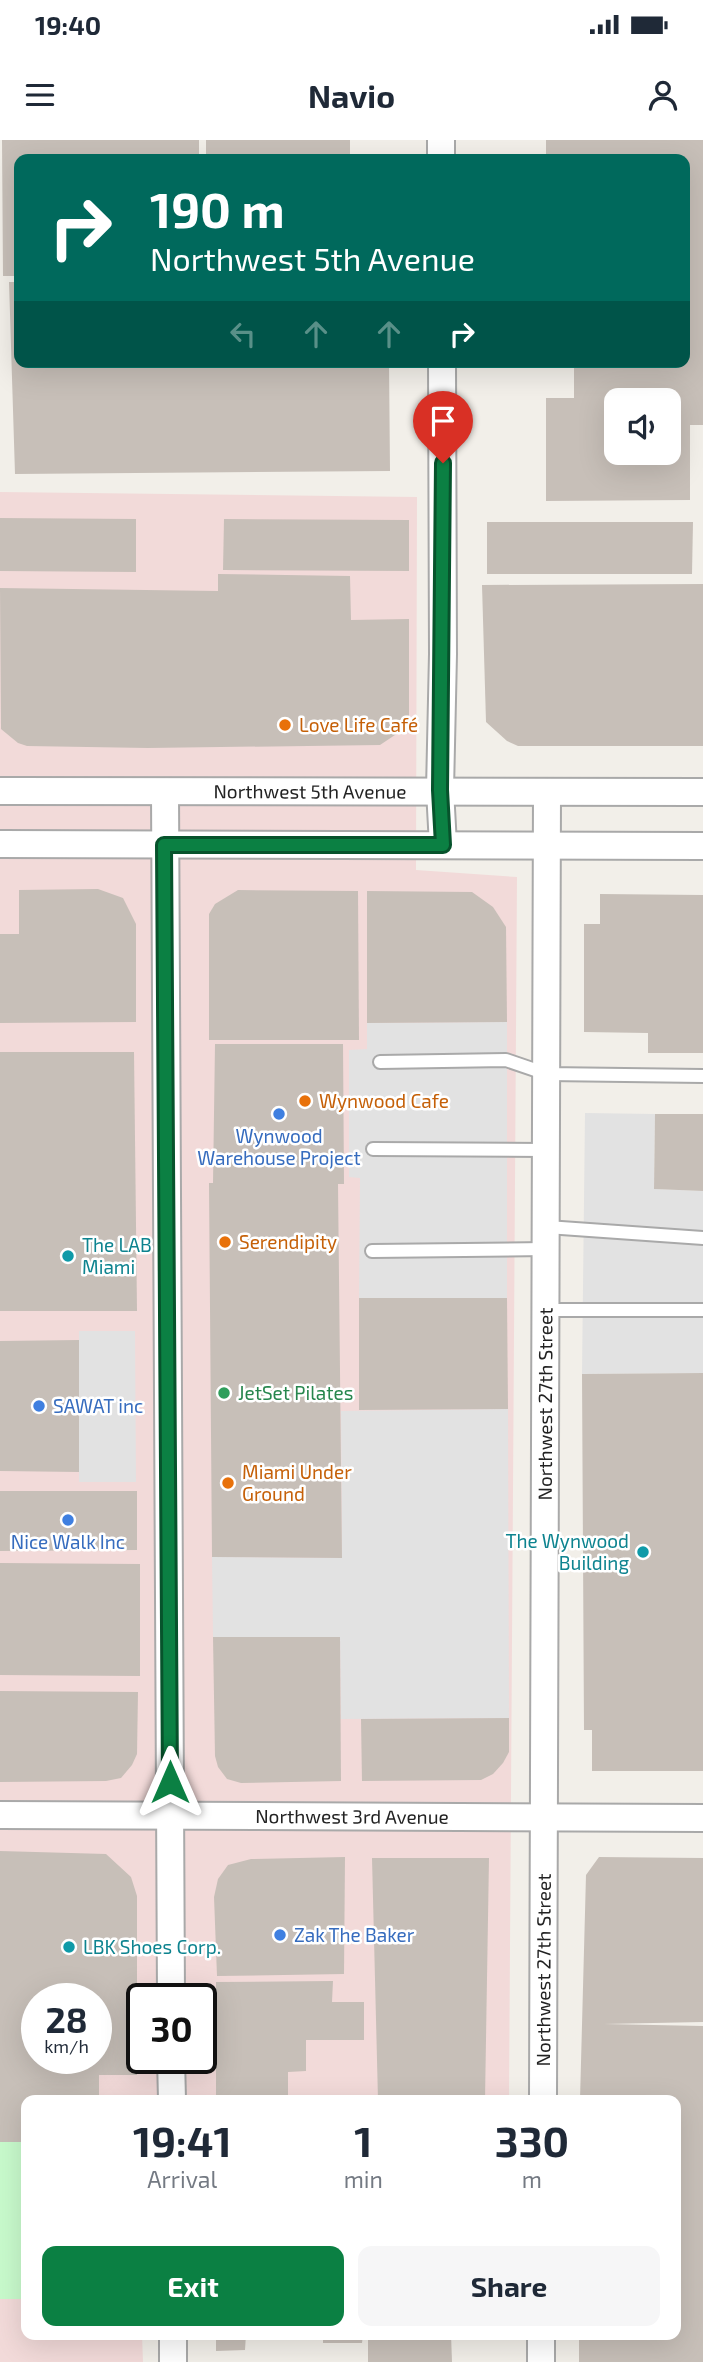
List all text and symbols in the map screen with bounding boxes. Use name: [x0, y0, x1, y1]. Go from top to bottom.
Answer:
text: 19:40: [35, 9, 101, 40]
icon: menu: [21, 76, 59, 114]
text: Navio: [308, 76, 395, 114]
icon: person: [644, 76, 682, 114]
text: 190 m: [150, 179, 285, 238]
icon: right: [35, 182, 126, 273]
text: Northwest 5th Avenue: [150, 239, 475, 277]
icon: left: [224, 315, 262, 353]
icon: ahead: [297, 315, 335, 353]
icon: ahead: [370, 315, 408, 353]
icon: right: [443, 315, 481, 353]
map controls: [604, 388, 681, 465]
button: sound: [604, 388, 681, 465]
pin: [413, 391, 473, 463]
icon: arrive: [424, 402, 462, 440]
place label: Love Life Café: [299, 713, 418, 736]
marker: Love Life Café: [277, 717, 293, 733]
street label: Northwest 5th Avenue: [213, 779, 407, 803]
place label: Wynwood Cafe: [319, 1089, 449, 1112]
marker: Wynwood Cafe: [297, 1093, 313, 1109]
marker: Wynwood Warehouse Project: [271, 1106, 287, 1122]
place label: Wynwood Warehouse Project: [197, 1124, 361, 1169]
place label: Serendipity: [239, 1230, 337, 1253]
place label: The LAB Miami: [82, 1233, 152, 1278]
marker: Serendipity: [217, 1234, 233, 1250]
marker: The LAB Miami: [60, 1248, 76, 1264]
street label: Northwest 27th Street: [533, 1308, 556, 1500]
place label: JetSet Pilates: [238, 1381, 353, 1404]
marker: JetSet Pilates: [216, 1385, 232, 1401]
place label: SAWAT inc: [53, 1394, 143, 1417]
marker: SAWAT inc: [31, 1398, 47, 1414]
place label: Miami Under Ground: [242, 1460, 352, 1505]
marker: Miami Under Ground: [220, 1475, 236, 1491]
marker: Nice Walk Inc: [60, 1512, 76, 1528]
place label: The Wynwood Building: [506, 1529, 629, 1574]
place label: Nice Walk Inc: [11, 1530, 125, 1553]
marker: The Wynwood Building: [635, 1544, 651, 1560]
position arrow: [133, 1745, 207, 1819]
street label: Northwest 3rd Avenue: [255, 1804, 449, 1828]
street label: Northwest 27th Street: [531, 1874, 555, 2066]
place label: Zak The Baker: [294, 1923, 415, 1946]
marker: Zak The Baker: [272, 1927, 288, 1943]
place label: LBK Shoes Corp.: [83, 1935, 221, 1958]
marker: LBK Shoes Corp.: [61, 1939, 77, 1955]
speed limit sign: 30: [126, 1983, 217, 2074]
text: 28: [45, 1998, 88, 2040]
text: km/h: [44, 2035, 89, 2057]
text: 19:41: [133, 2115, 232, 2165]
text: 1: [354, 2115, 372, 2165]
text: 330: [495, 2115, 569, 2165]
text: Arrival: [147, 2165, 217, 2193]
text: min: [344, 2165, 383, 2193]
text: m: [522, 2165, 542, 2193]
button: Exit: [42, 2246, 344, 2326]
button: Share: [358, 2246, 660, 2326]

